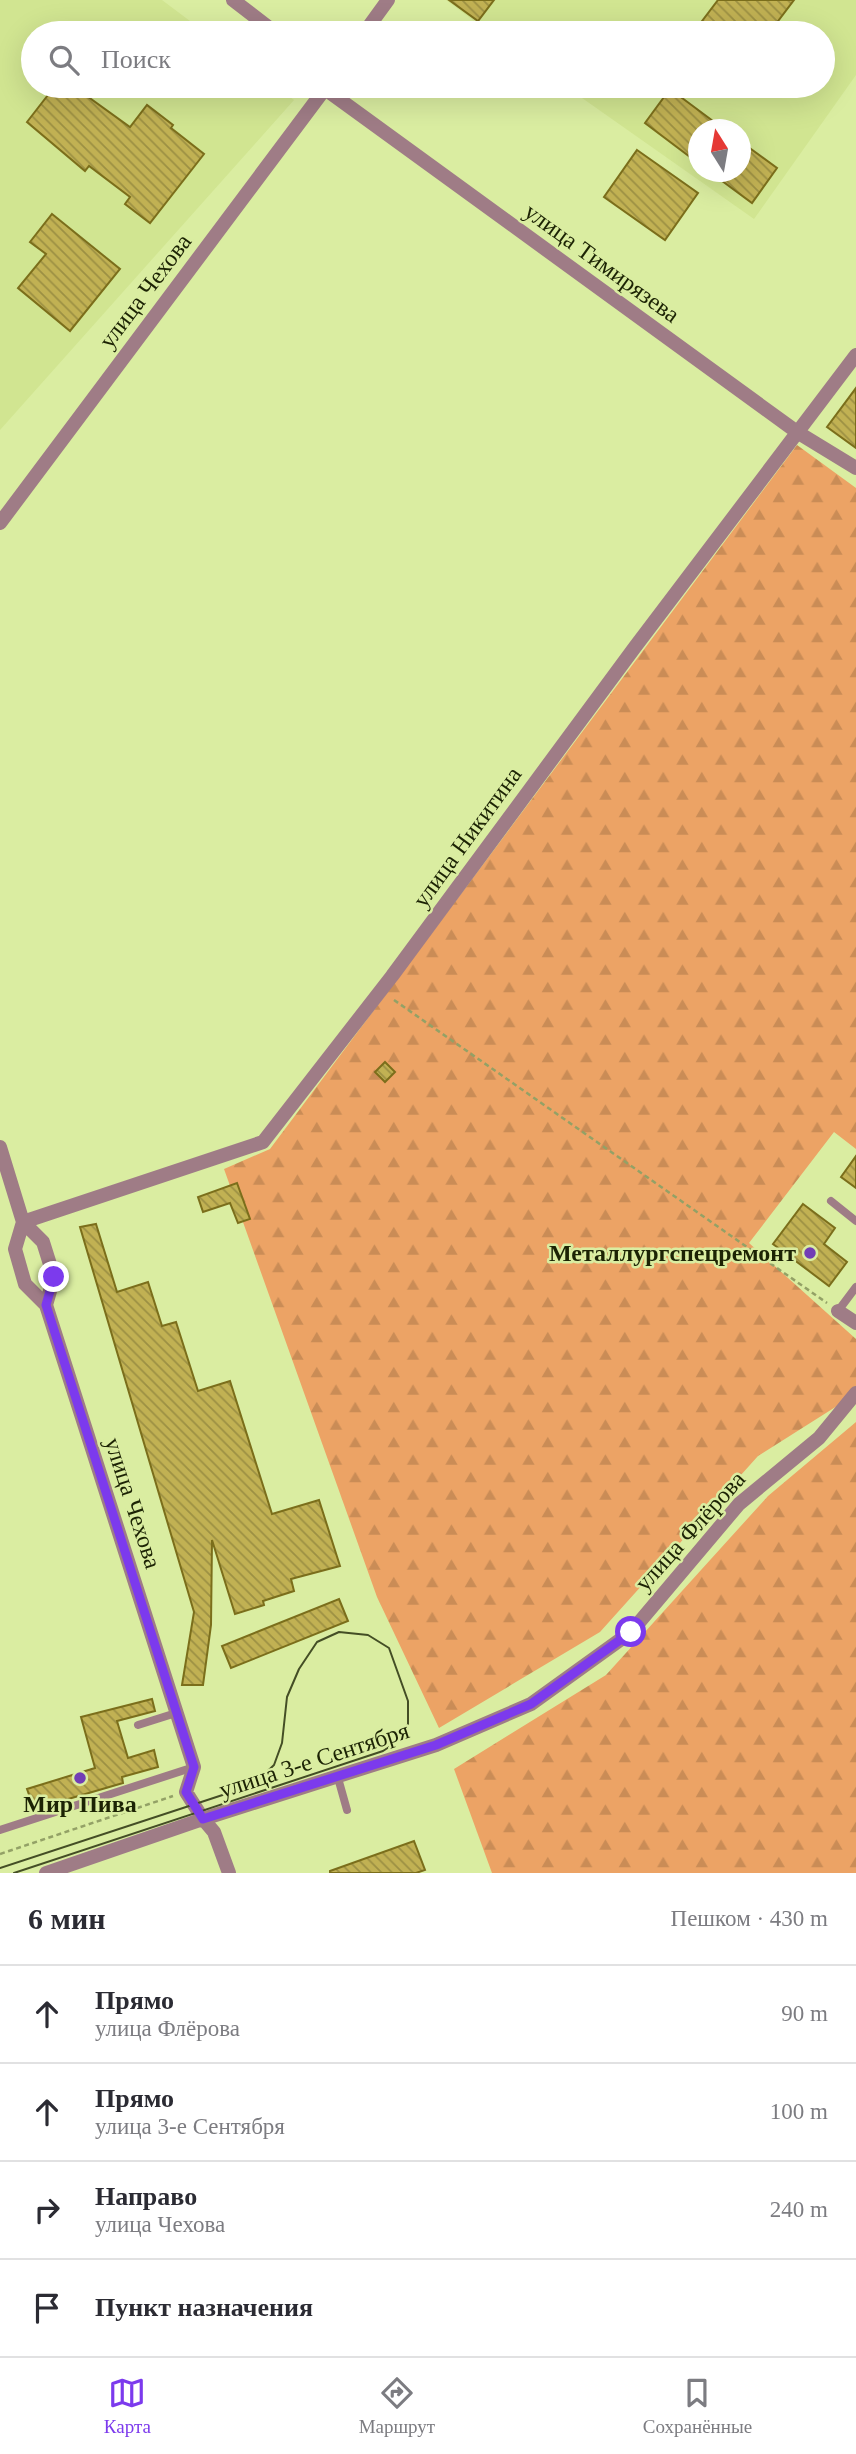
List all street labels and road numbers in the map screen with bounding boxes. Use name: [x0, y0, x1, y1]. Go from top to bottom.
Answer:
street label: улица Тимирязева: [520, 198, 685, 328]
street label: улица Чехова: [94, 229, 196, 353]
street label: улица Никитина: [407, 762, 527, 912]
street label: улица Чехова: [100, 1434, 166, 1572]
street label: улица Флёрова: [630, 1466, 751, 1596]
street label: улица 3-е Сентября: [216, 1717, 412, 1803]

